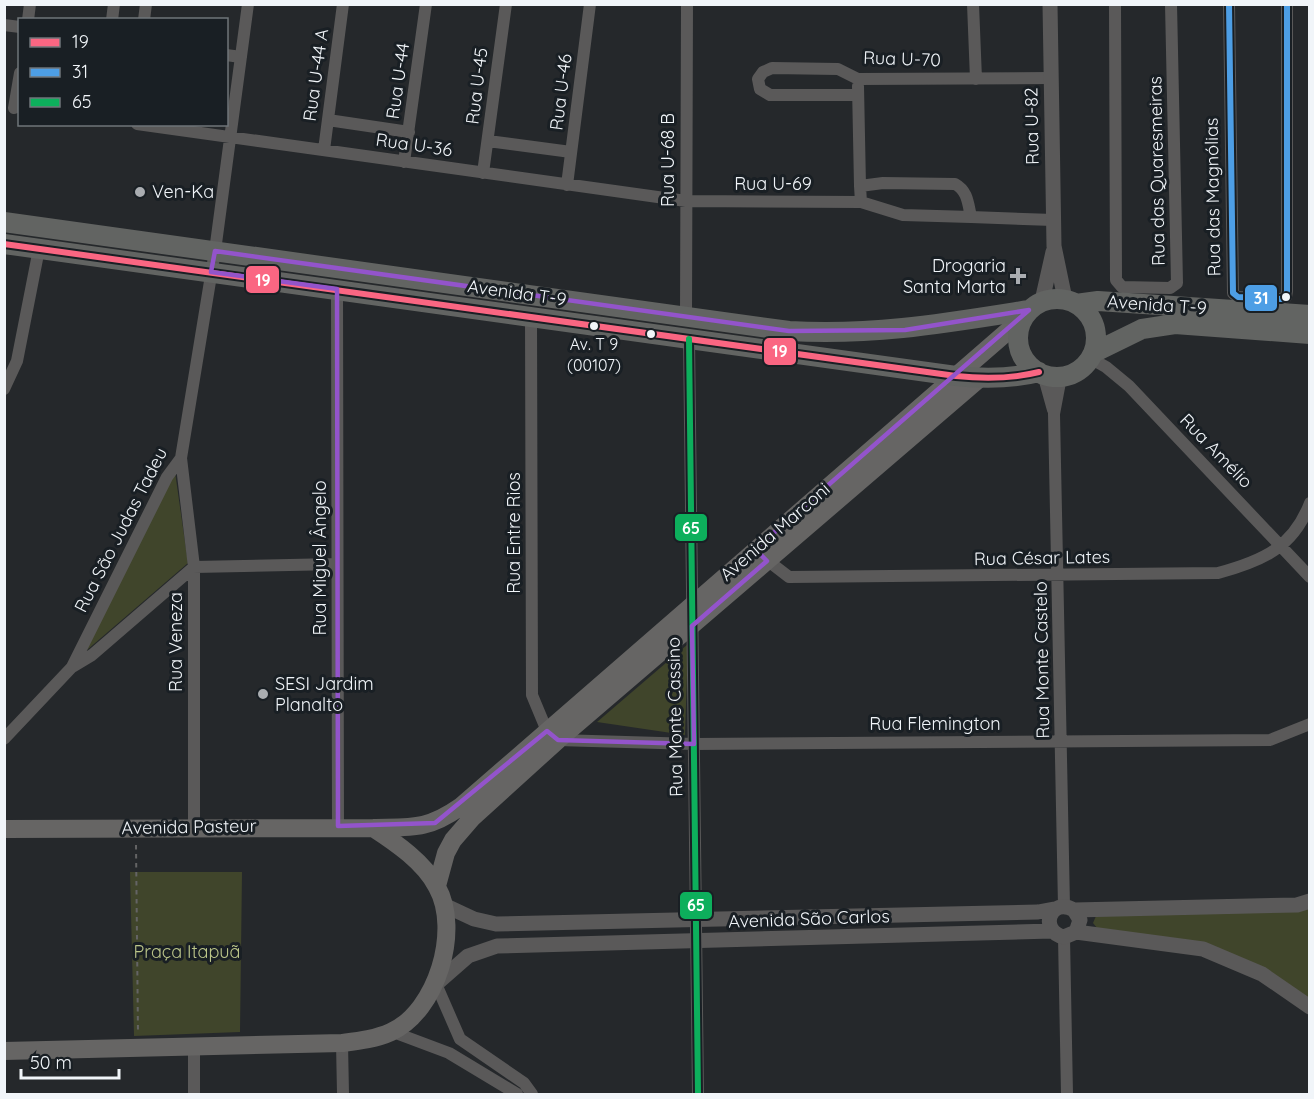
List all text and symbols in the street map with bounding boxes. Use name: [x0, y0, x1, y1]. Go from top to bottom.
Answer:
legend: [18, 18, 228, 126]
street label: Rua U-44 A: [298, 27, 333, 123]
text: 19: [72, 30, 89, 53]
street label: Rua U-44: [381, 41, 414, 121]
street label: Rua U-45: [460, 46, 493, 126]
street label: Rua U-70: [863, 46, 941, 71]
street label: Rua U-46: [544, 52, 577, 132]
text: 31: [72, 60, 88, 83]
street label: Rua das Quaresmeiras: [1143, 76, 1170, 266]
street label: Rua U-82: [1019, 87, 1044, 165]
text: 65: [72, 90, 92, 113]
street label: Rua U-68 B: [656, 113, 679, 207]
street label: Rua das Magnólias: [1200, 117, 1225, 277]
street label: Rua U-36: [374, 128, 454, 161]
street label: Rua U-69: [734, 172, 812, 195]
place label: Ven-Ka: [152, 180, 214, 203]
marker: Ven-Ka: [133, 185, 147, 199]
place label: Drogaria Santa Marta: [903, 254, 1006, 298]
line badge: 19: [245, 265, 280, 294]
marker: Drogaria Santa Marta: [1011, 269, 1025, 283]
text: 19: [255, 270, 271, 290]
street label: Avenida T-9: [466, 274, 568, 311]
line badge: 31: [1244, 284, 1278, 312]
text: 31: [1254, 288, 1268, 308]
street label: Avenida T-9: [1107, 290, 1208, 319]
unlabelled marker: [1280, 291, 1292, 303]
marker: Av. T 9 (00107): [588, 320, 600, 332]
unlabelled marker: [645, 328, 657, 340]
place label: Av. T 9 (00107): [567, 334, 621, 375]
line badge: 19: [763, 337, 797, 366]
text: 19: [772, 341, 788, 361]
street label: Rua Amélio: [1175, 408, 1258, 493]
street label: Rua São Judas Tadeu: [69, 444, 172, 616]
street label: Rua Entre Rios: [502, 472, 525, 594]
street label: Avenida Marconi: [715, 478, 834, 586]
street label: Rua Miguel Ângelo: [308, 480, 331, 636]
line badge: 65: [674, 513, 708, 542]
text: 65: [682, 518, 700, 538]
street label: Rua César Lates: [974, 545, 1110, 570]
street label: Rua Monte Castelo: [1029, 581, 1054, 739]
street label: Rua Veneza: [164, 592, 187, 692]
street label: Rua Monte Cassino: [662, 637, 687, 797]
place label: SESI Jardim Planalto: [275, 672, 374, 716]
marker: SESI Jardim Planalto: [256, 687, 270, 701]
street label: Rua Flemington: [869, 712, 1001, 735]
street label: Avenida Pasteur: [121, 814, 257, 839]
line badge: 65: [679, 891, 713, 920]
text: 65: [687, 895, 705, 915]
street label: Avenida São Carlos: [728, 904, 890, 933]
park label: Praça Itapuã: [133, 940, 241, 963]
scale bar: [21, 1042, 118, 1080]
text: 50 m: [30, 1051, 72, 1074]

